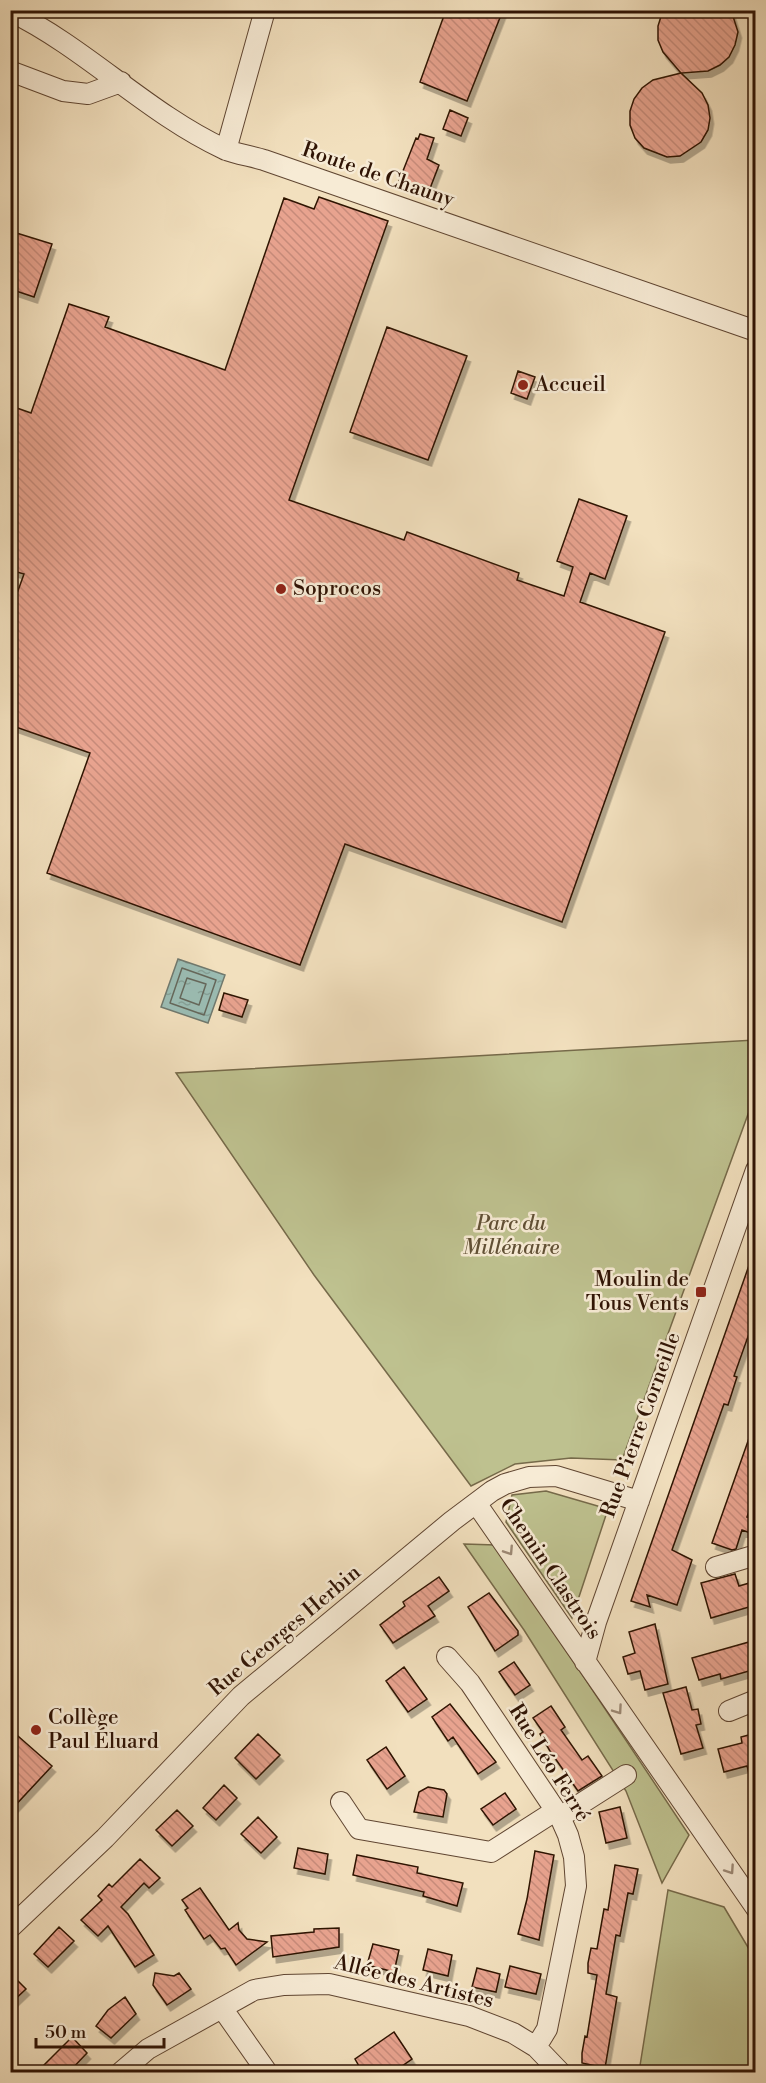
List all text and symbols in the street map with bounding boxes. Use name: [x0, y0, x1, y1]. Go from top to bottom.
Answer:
street label: Route de Chauny: [298, 137, 458, 213]
place label: Accueil: [534, 372, 606, 398]
marker: Accueil: [516, 378, 530, 392]
place label: Soprocos: [293, 576, 381, 602]
marker: Soprocos: [274, 582, 288, 596]
park label: Parc du Millénaire: [463, 1211, 559, 1261]
place label: Moulin de Tous Vents: [586, 1267, 689, 1317]
marker: Moulin de Tous Vents: [694, 1285, 708, 1299]
street label: Rue Pierre Corneille: [595, 1329, 687, 1521]
street label: Chemin Clastrois: [493, 1494, 607, 1644]
one-way arrow: [502, 1545, 513, 1556]
street label: Rue Georges Herbin: [204, 1559, 367, 1702]
street label: Rue Léo Ferré: [502, 1699, 596, 1827]
one-way arrow: [611, 1703, 622, 1714]
place label: Collège Paul Éluard: [48, 1705, 159, 1755]
marker: Collège Paul Éluard: [29, 1723, 43, 1737]
one-way arrow: [723, 1863, 734, 1874]
street label: Allée des Artistes: [331, 1949, 496, 2014]
scale bar: [36, 2011, 164, 2049]
text: 50 m: [45, 2021, 87, 2044]

